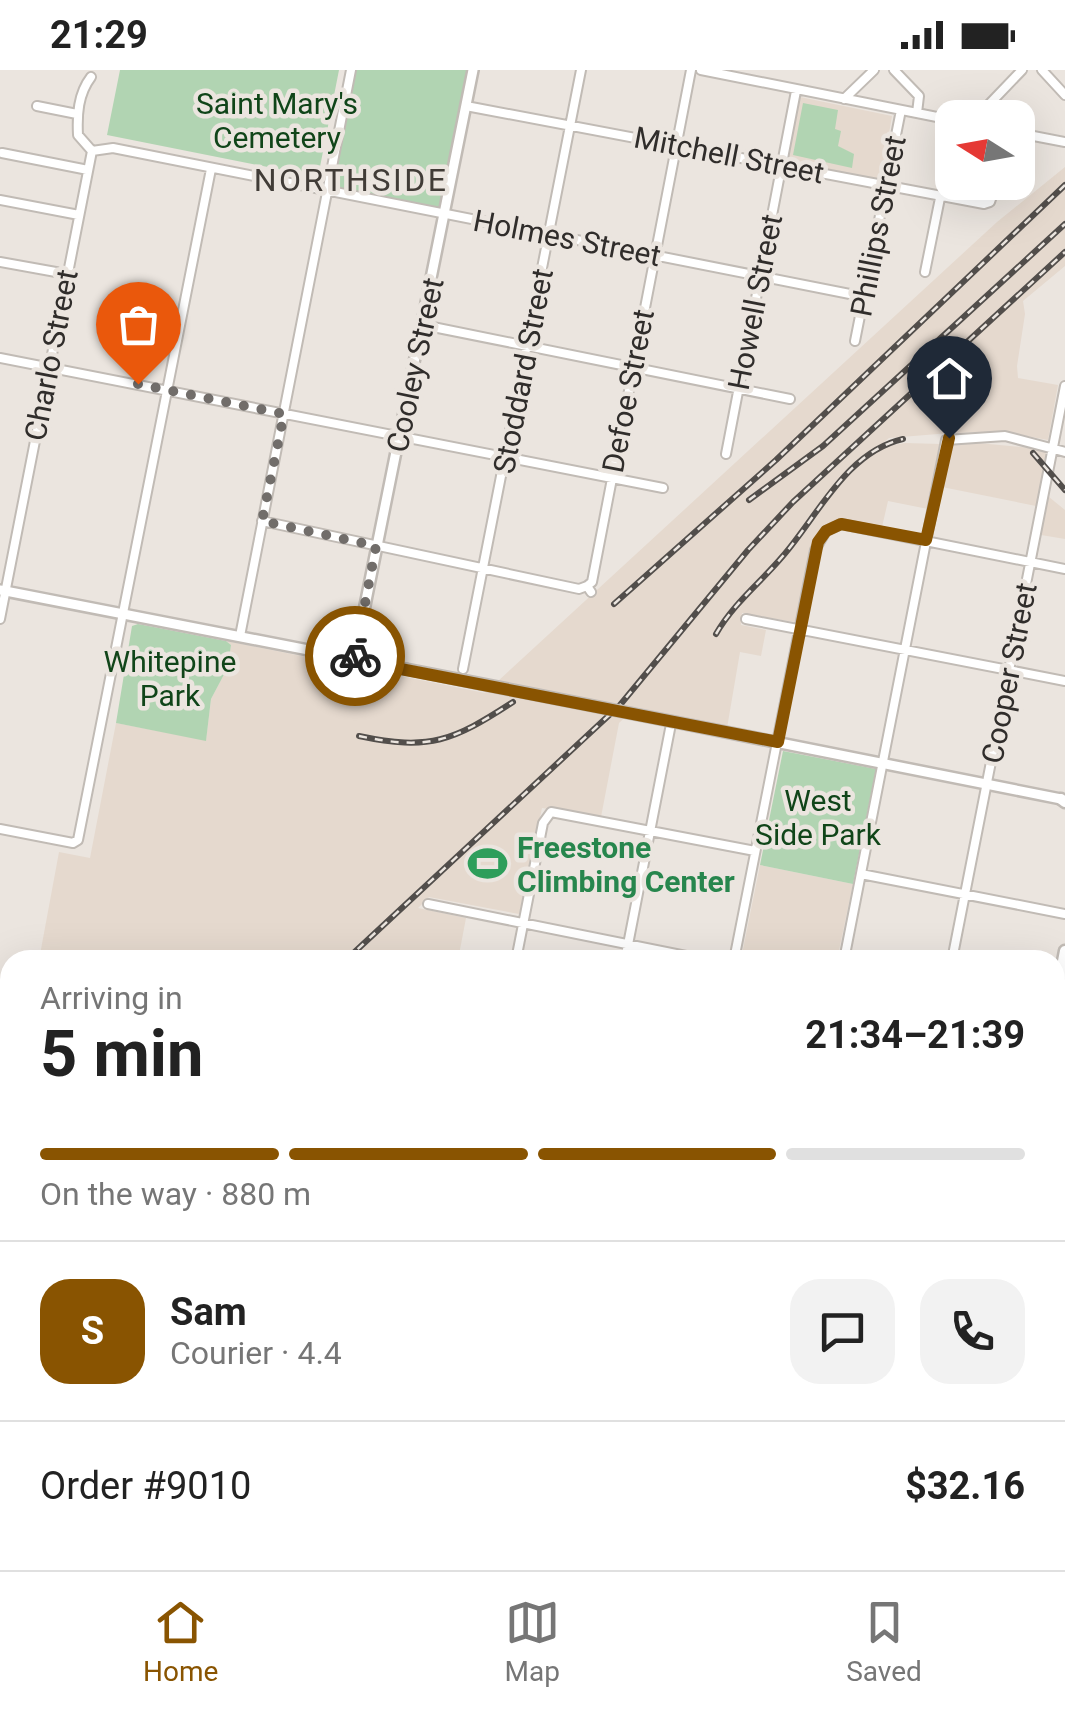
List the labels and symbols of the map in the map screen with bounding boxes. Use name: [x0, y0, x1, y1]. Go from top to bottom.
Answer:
park label: Saint Mary's Cemetery: [196, 86, 358, 155]
north arrow: [935, 100, 1035, 200]
street label: Mitchell Street: [631, 119, 827, 191]
street label: Phillips Street: [843, 133, 913, 319]
district label: NORTHSIDE: [254, 161, 448, 199]
street label: Holmes Street: [470, 203, 664, 273]
street label: Howell Street: [721, 211, 789, 393]
street label: Charlo Street: [17, 266, 85, 444]
street label: Stoddard Street: [486, 266, 560, 476]
street label: Cooley Street: [379, 275, 451, 455]
pin: [96, 282, 181, 385]
street label: Defoe Street: [595, 306, 661, 476]
pin: [907, 336, 992, 439]
street label: Cooper Street: [974, 580, 1044, 766]
courier: [305, 606, 405, 706]
park label: Whitepine Park: [104, 644, 236, 713]
park label: West Side Park: [755, 783, 882, 852]
place label: Freestone Climbing Center: [517, 830, 735, 899]
sports icon: Freestone Climbing Center: [466, 843, 508, 885]

